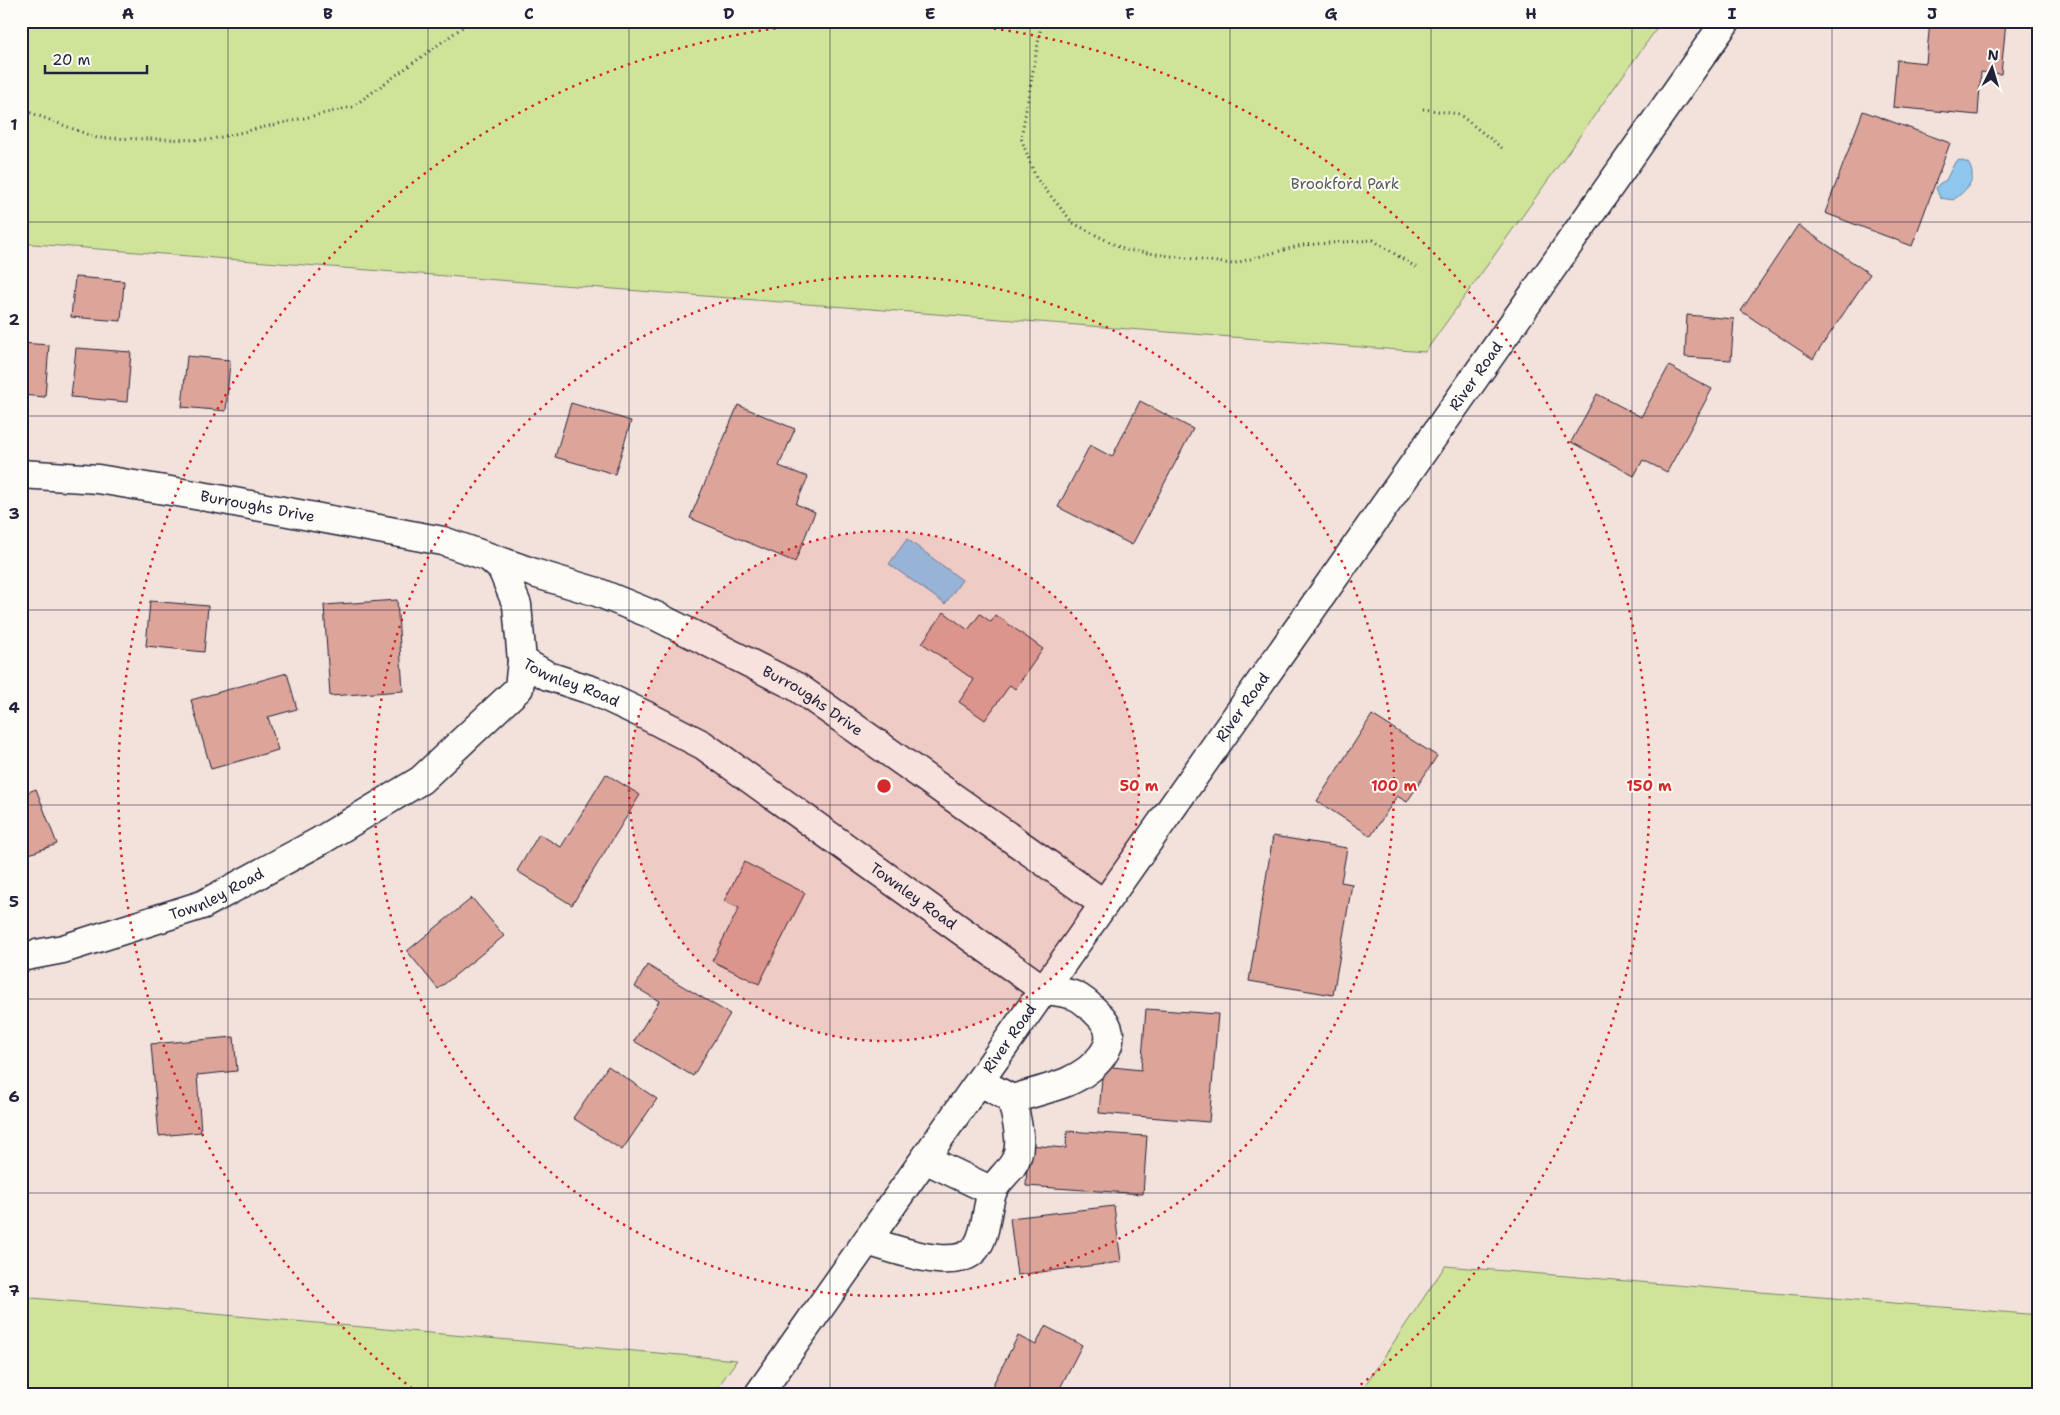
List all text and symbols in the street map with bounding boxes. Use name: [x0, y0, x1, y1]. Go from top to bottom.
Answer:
text: A: [122, 3, 134, 24]
text: B: [323, 3, 333, 24]
text: C: [524, 3, 534, 24]
text: D: [723, 3, 735, 24]
text: E: [925, 3, 935, 24]
text: F: [1125, 3, 1135, 24]
text: G: [1325, 3, 1338, 24]
text: H: [1525, 3, 1537, 24]
text: I: [1728, 3, 1737, 24]
text: J: [1927, 3, 1937, 24]
scale bar: [45, 42, 148, 74]
north arrow: [1968, 42, 2018, 92]
text: N: [1987, 46, 1999, 64]
text: 20 m: [52, 50, 91, 70]
text: 1: [10, 114, 18, 135]
park label: Brookford Park: [1291, 174, 1399, 194]
text: 2: [8, 309, 20, 330]
street label: River Road: [1445, 337, 1507, 415]
street label: Burroughs Drive: [199, 486, 316, 527]
text: 3: [8, 503, 20, 524]
street label: Townley Road: [519, 654, 623, 712]
street label: Burroughs Drive: [759, 661, 867, 740]
street label: River Road: [1211, 668, 1274, 746]
text: 4: [8, 697, 20, 718]
text: 50 m: [1120, 776, 1159, 796]
text: 100 m: [1371, 776, 1417, 796]
text: 150 m: [1626, 776, 1672, 796]
centre of rings: [875, 777, 893, 795]
street label: Townley Road: [866, 858, 961, 934]
street label: Townley Road: [167, 863, 268, 925]
text: 5: [9, 891, 19, 912]
street label: River Road: [978, 999, 1041, 1077]
text: 6: [8, 1086, 20, 1107]
text: 7: [8, 1280, 20, 1301]

